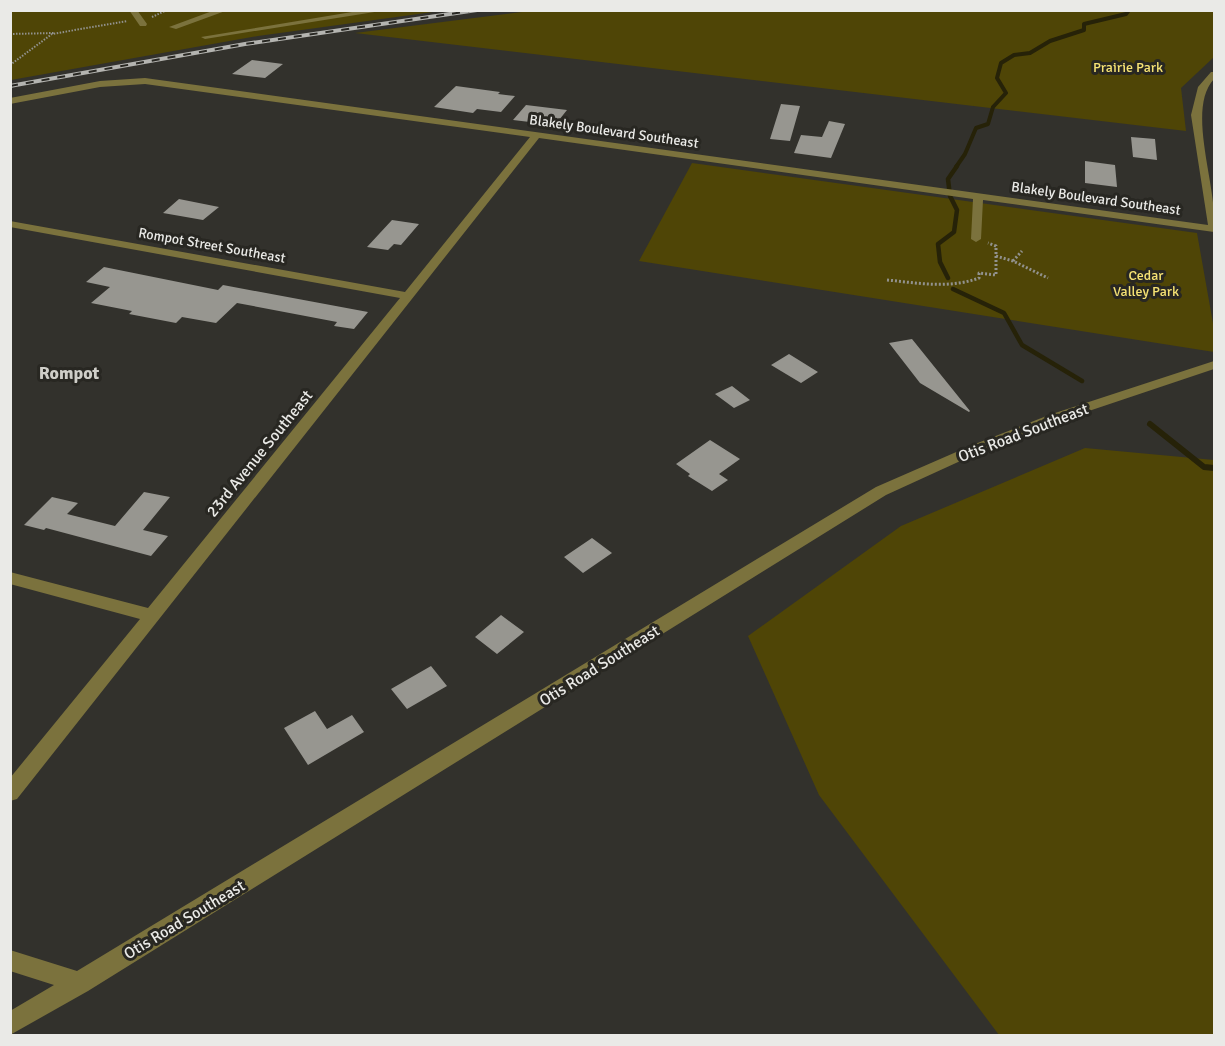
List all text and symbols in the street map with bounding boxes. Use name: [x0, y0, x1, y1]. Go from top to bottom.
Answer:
park label: Prairie Park: [1093, 59, 1163, 76]
street label: Blakely Boulevard Southeast: [528, 111, 700, 152]
street label: Blakely Boulevard Southeast: [1010, 178, 1182, 219]
street label: Rompot Street Southeast: [137, 224, 287, 267]
park label: Cedar Valley Park: [1113, 267, 1179, 300]
district label: Rompot: [39, 362, 100, 384]
street label: 23rd Avenue Southeast: [202, 386, 317, 521]
street label: Otis Road Southeast: [955, 399, 1092, 467]
street label: Otis Road Southeast: [536, 621, 664, 711]
street label: Otis Road Southeast: [120, 876, 249, 964]

